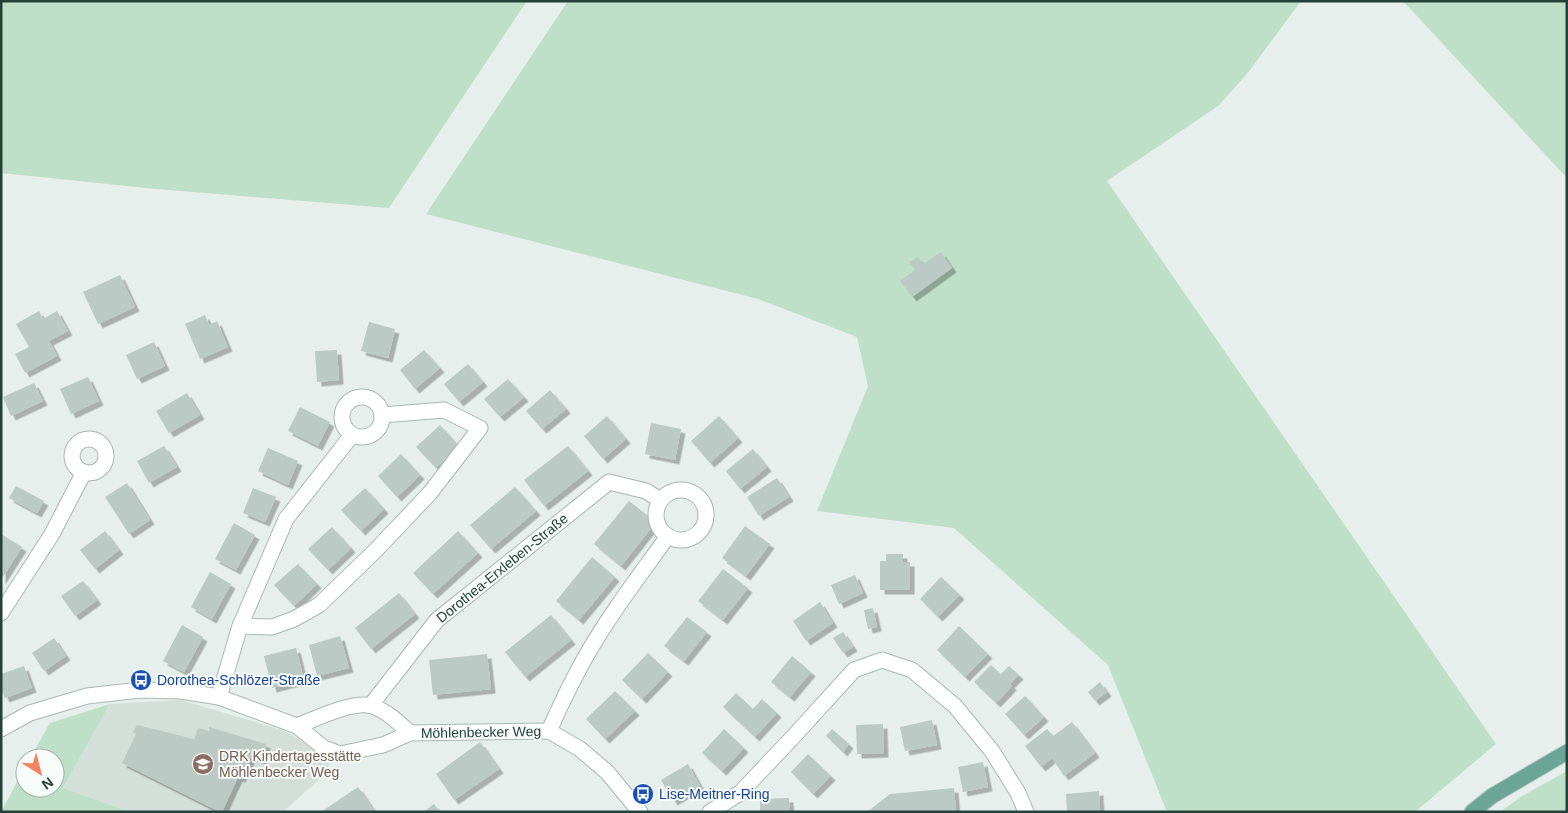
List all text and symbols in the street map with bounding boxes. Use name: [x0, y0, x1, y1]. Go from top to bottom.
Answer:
street label: Dorothea-Erxleben-Straße: [433, 510, 571, 626]
bus stop icon: Dorothea-Schlözer-Straße: [129, 668, 153, 692]
place label: Dorothea-Schlözer-Straße: [157, 672, 321, 688]
street label: Möhlenbecker Weg: [421, 723, 541, 741]
north arrow: [15, 748, 65, 798]
place label: DRK Kindertagesstätte Möhlenbecker Weg: [219, 748, 362, 780]
school or university icon: DRK Kindertagesstätte Möhlenbecker Weg: [191, 752, 215, 776]
text: N: [39, 774, 56, 793]
bus stop icon: Lise-Meitner-Ring: [631, 782, 655, 806]
place label: Lise-Meitner-Ring: [659, 786, 769, 802]

